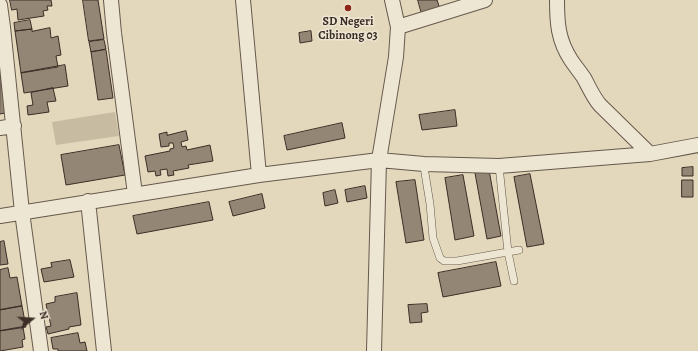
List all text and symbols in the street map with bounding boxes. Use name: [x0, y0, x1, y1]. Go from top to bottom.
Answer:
marker: SD Negeri Cibinong 03: [343, 3, 353, 13]
place label: SD Negeri Cibinong 03: [318, 15, 378, 43]
north arrow: [12, 299, 52, 339]
text: N: [36, 309, 52, 321]

